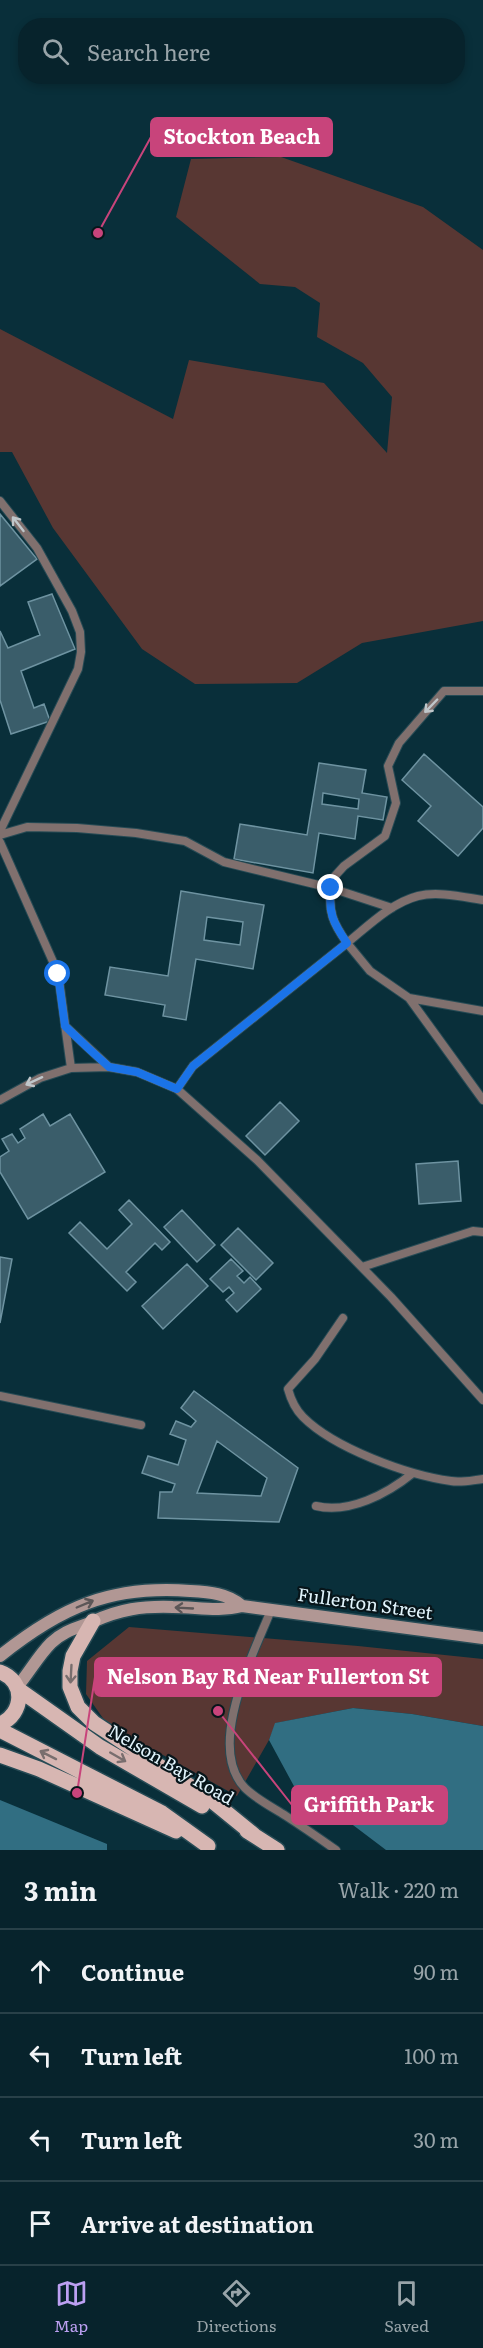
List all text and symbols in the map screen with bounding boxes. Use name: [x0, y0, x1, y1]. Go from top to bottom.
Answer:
search box: [18, 18, 465, 84]
icon: search: [39, 35, 72, 68]
text: Search here: [87, 35, 210, 68]
callout: Stockton Beach: [151, 118, 332, 156]
text: Stockton Beach: [163, 120, 321, 150]
one-way arrow: [12, 516, 25, 532]
one-way arrow: [423, 698, 438, 713]
route end: [317, 874, 343, 900]
route start: [44, 960, 70, 986]
one-way arrow: [25, 1075, 43, 1087]
street label: Fullerton Street: [296, 1580, 435, 1625]
one-way arrow: [76, 1598, 94, 1609]
one-way arrow: [175, 1602, 195, 1613]
callout: Nelson Bay Rd Near Fullerton St: [95, 1658, 441, 1696]
text: Nelson Bay Rd Near Fullerton St: [107, 1660, 429, 1690]
one-way arrow: [65, 1663, 76, 1683]
street label: Nelson Bay Road: [104, 1717, 240, 1811]
one-way arrow: [39, 1749, 57, 1760]
one-way arrow: [109, 1751, 126, 1763]
callout: Griffith Park: [292, 1786, 447, 1824]
text: Griffith Park: [304, 1788, 435, 1818]
text: 3 min: [24, 1870, 97, 1909]
text: Walk · 220 m: [338, 1874, 459, 1904]
icon: ahead: [24, 1955, 57, 1988]
text: Continue: [81, 1955, 184, 1988]
text: 90 m: [414, 1956, 459, 1986]
icon: left: [24, 2039, 57, 2072]
text: Turn left: [81, 2039, 182, 2072]
text: 100 m: [404, 2040, 459, 2070]
icon: left: [24, 2123, 57, 2156]
text: Turn left: [81, 2123, 182, 2156]
text: 30 m: [413, 2124, 459, 2154]
icon: arrive: [24, 2207, 57, 2240]
text: Arrive at destination: [81, 2207, 314, 2240]
tab: Map: [54, 2277, 88, 2337]
tab: Directions: [196, 2277, 276, 2337]
tab: Saved: [384, 2277, 429, 2337]

